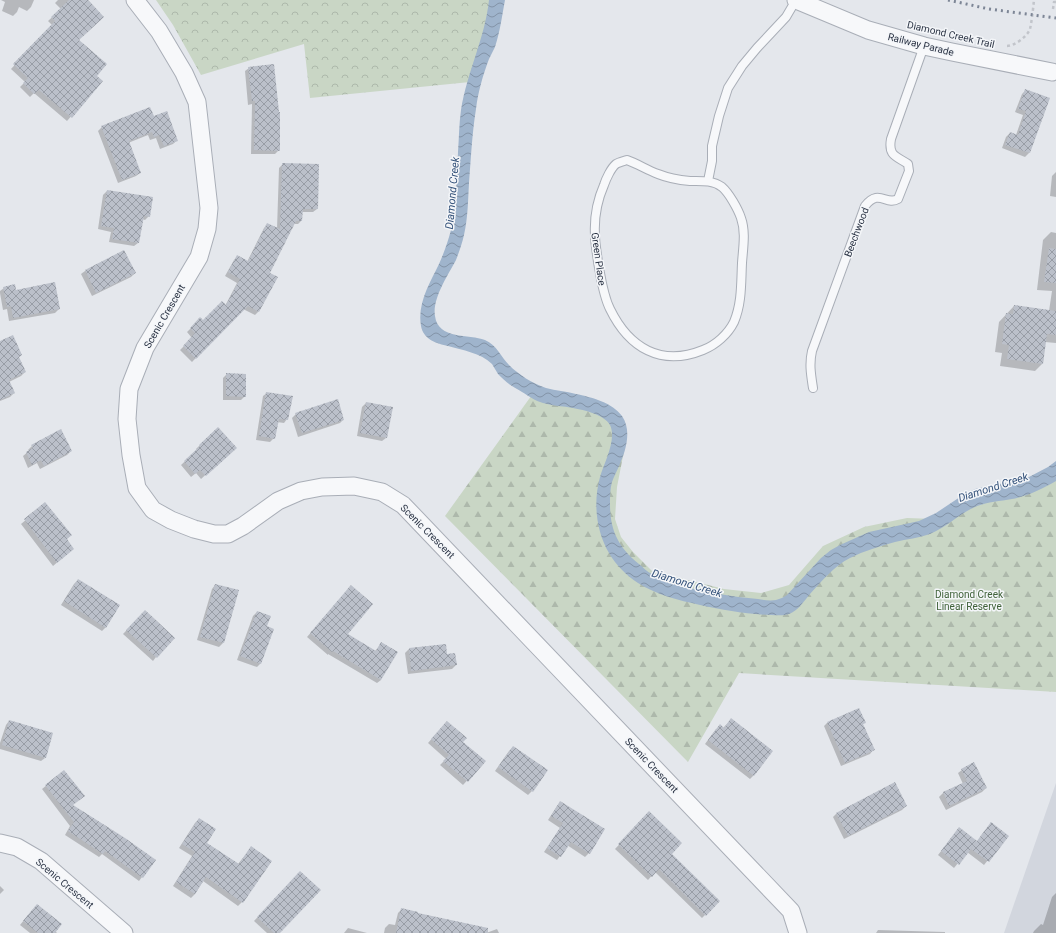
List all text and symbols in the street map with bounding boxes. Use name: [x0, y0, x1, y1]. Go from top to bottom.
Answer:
street label: Diamond Creek Trail: [906, 19, 996, 50]
street label: Railway Parade: [887, 31, 955, 58]
water label: Diamond Creek: [443, 156, 462, 230]
street label: Beechwood: [842, 206, 871, 258]
street label: Green Place: [589, 232, 608, 286]
street label: Scenic Crescent: [142, 282, 187, 350]
water label: Diamond Creek: [957, 470, 1030, 505]
street label: Scenic Crescent: [398, 502, 457, 561]
water label: Diamond Creek: [650, 567, 724, 600]
park label: Diamond Creek Linear Reserve: [935, 589, 1004, 612]
street label: Scenic Crescent: [623, 736, 681, 795]
street label: Scenic Crescent: [34, 856, 96, 911]

